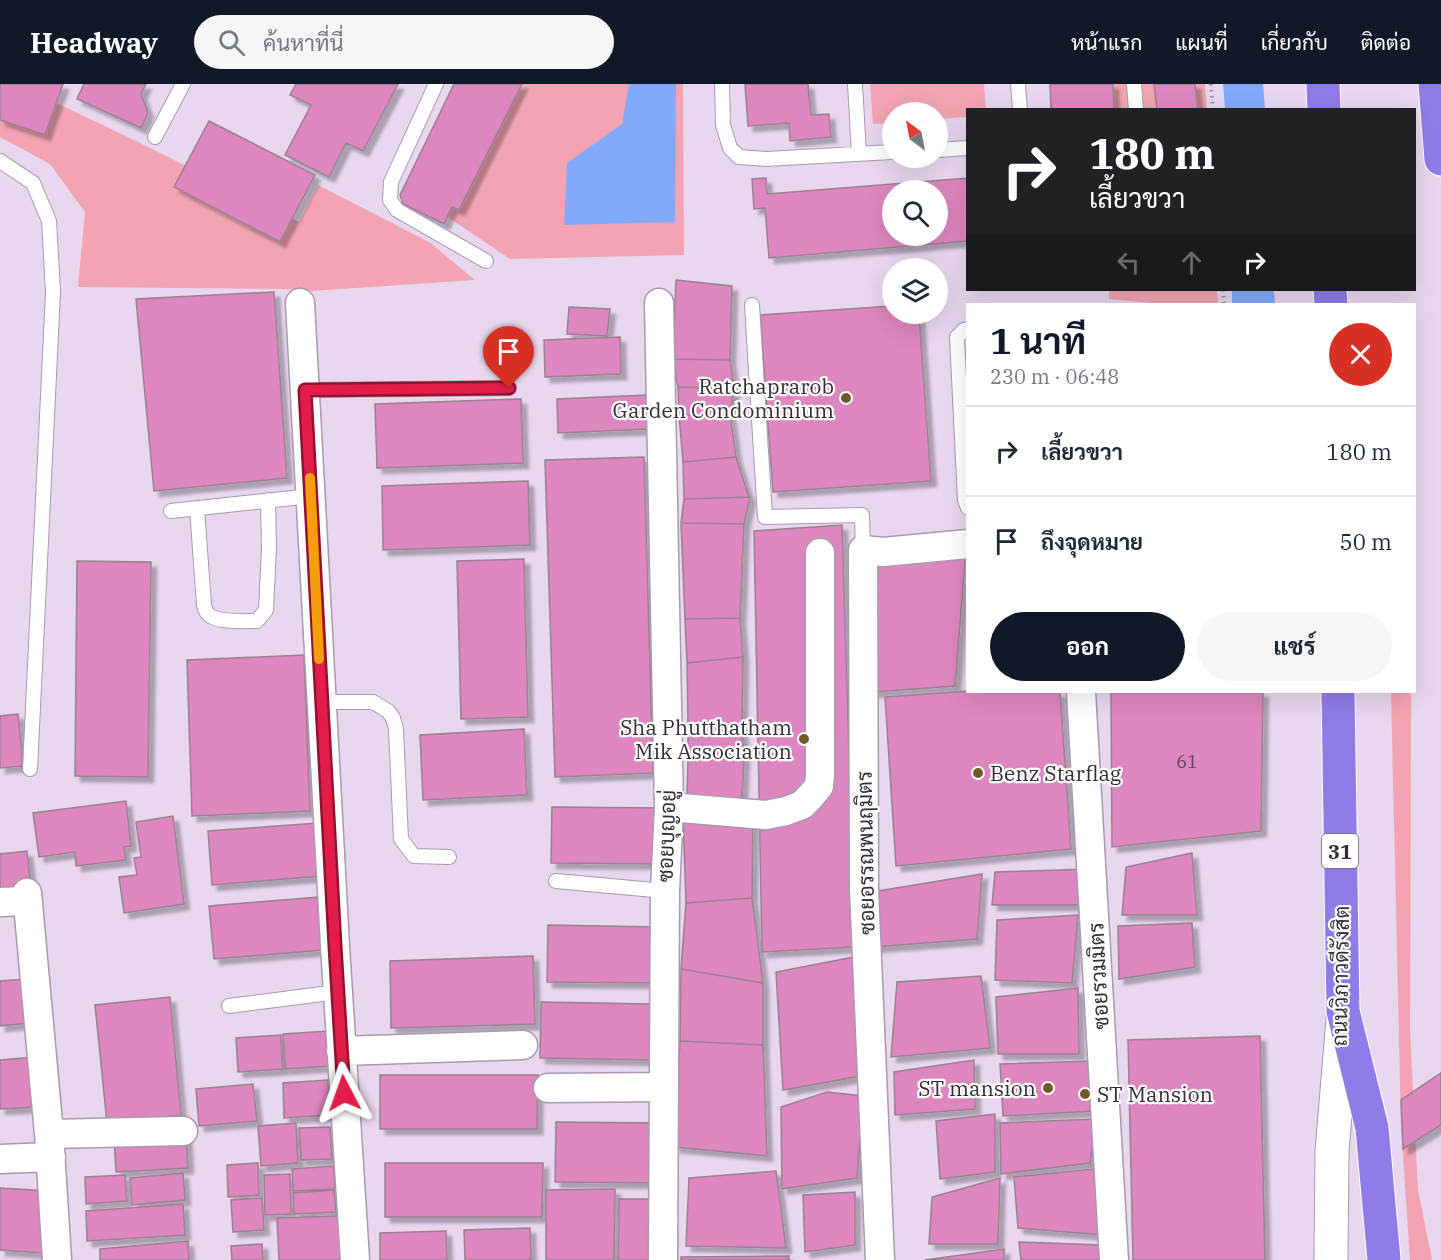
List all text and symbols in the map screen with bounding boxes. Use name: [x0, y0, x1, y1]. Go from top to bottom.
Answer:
search box: [194, 15, 614, 69]
text: Headway: [30, 24, 158, 61]
icon: search: [215, 26, 248, 59]
text: ค้นหาที่นี่: [263, 28, 343, 57]
text: หน้าแรก: [1071, 28, 1142, 56]
text: แผนที่: [1175, 28, 1228, 56]
text: เกี่ยวกับ: [1261, 28, 1328, 56]
text: ติดต่อ: [1361, 28, 1411, 56]
north arrow: [882, 102, 948, 168]
map controls: [882, 102, 948, 324]
text: 180 m: [1089, 126, 1215, 181]
icon: right: [990, 132, 1068, 210]
button: search: [882, 180, 948, 246]
text: เลี้ยวขวา: [1089, 180, 1185, 215]
icon: left: [1112, 246, 1145, 279]
icon: ahead: [1175, 246, 1208, 279]
icon: right: [1238, 246, 1271, 279]
button: layers: [882, 258, 948, 324]
text: 1 นาที: [990, 317, 1086, 364]
button: close: [1329, 323, 1392, 386]
pin: [483, 326, 534, 388]
icon: arrive: [492, 335, 525, 368]
text: 230 m · 06:48: [990, 363, 1119, 390]
place label: Ratchaprarob Garden Condominium: [613, 372, 834, 424]
marker: Ratchaprarob Garden Condominium: [839, 391, 853, 405]
icon: right: [990, 435, 1023, 468]
text: เลี้ยวขวา: [1041, 437, 1123, 466]
text: 180 m: [1326, 437, 1392, 466]
icon: arrive: [990, 525, 1023, 558]
text: ถึงจุดหมาย: [1041, 527, 1143, 556]
text: 50 m: [1340, 527, 1392, 556]
button: ออก: [990, 612, 1185, 681]
button: แชร์: [1197, 612, 1392, 681]
place label: Sha Phutthatham Mik Association: [620, 713, 792, 765]
marker: Sha Phutthatham Mik Association: [797, 732, 811, 746]
house number: 61: [1176, 750, 1198, 773]
place label: Benz Starflag: [990, 759, 1122, 787]
marker: Benz Starflag: [971, 766, 985, 780]
street label: ซอยอรรณพนฤมิตร: [850, 771, 880, 935]
street label: ซอยบุญอยู่: [650, 789, 684, 883]
road number: 31: [1322, 834, 1358, 868]
street label: ถนนวิภาวดีรังสิต: [1325, 905, 1355, 1047]
street label: ซอยรวมมิตร: [1081, 922, 1115, 1030]
position arrow: [312, 1061, 376, 1125]
place label: ST mansion: [918, 1074, 1036, 1102]
place label: ST Mansion: [1097, 1080, 1213, 1108]
marker: ST mansion: [1041, 1081, 1055, 1095]
marker: ST Mansion: [1078, 1087, 1092, 1101]

